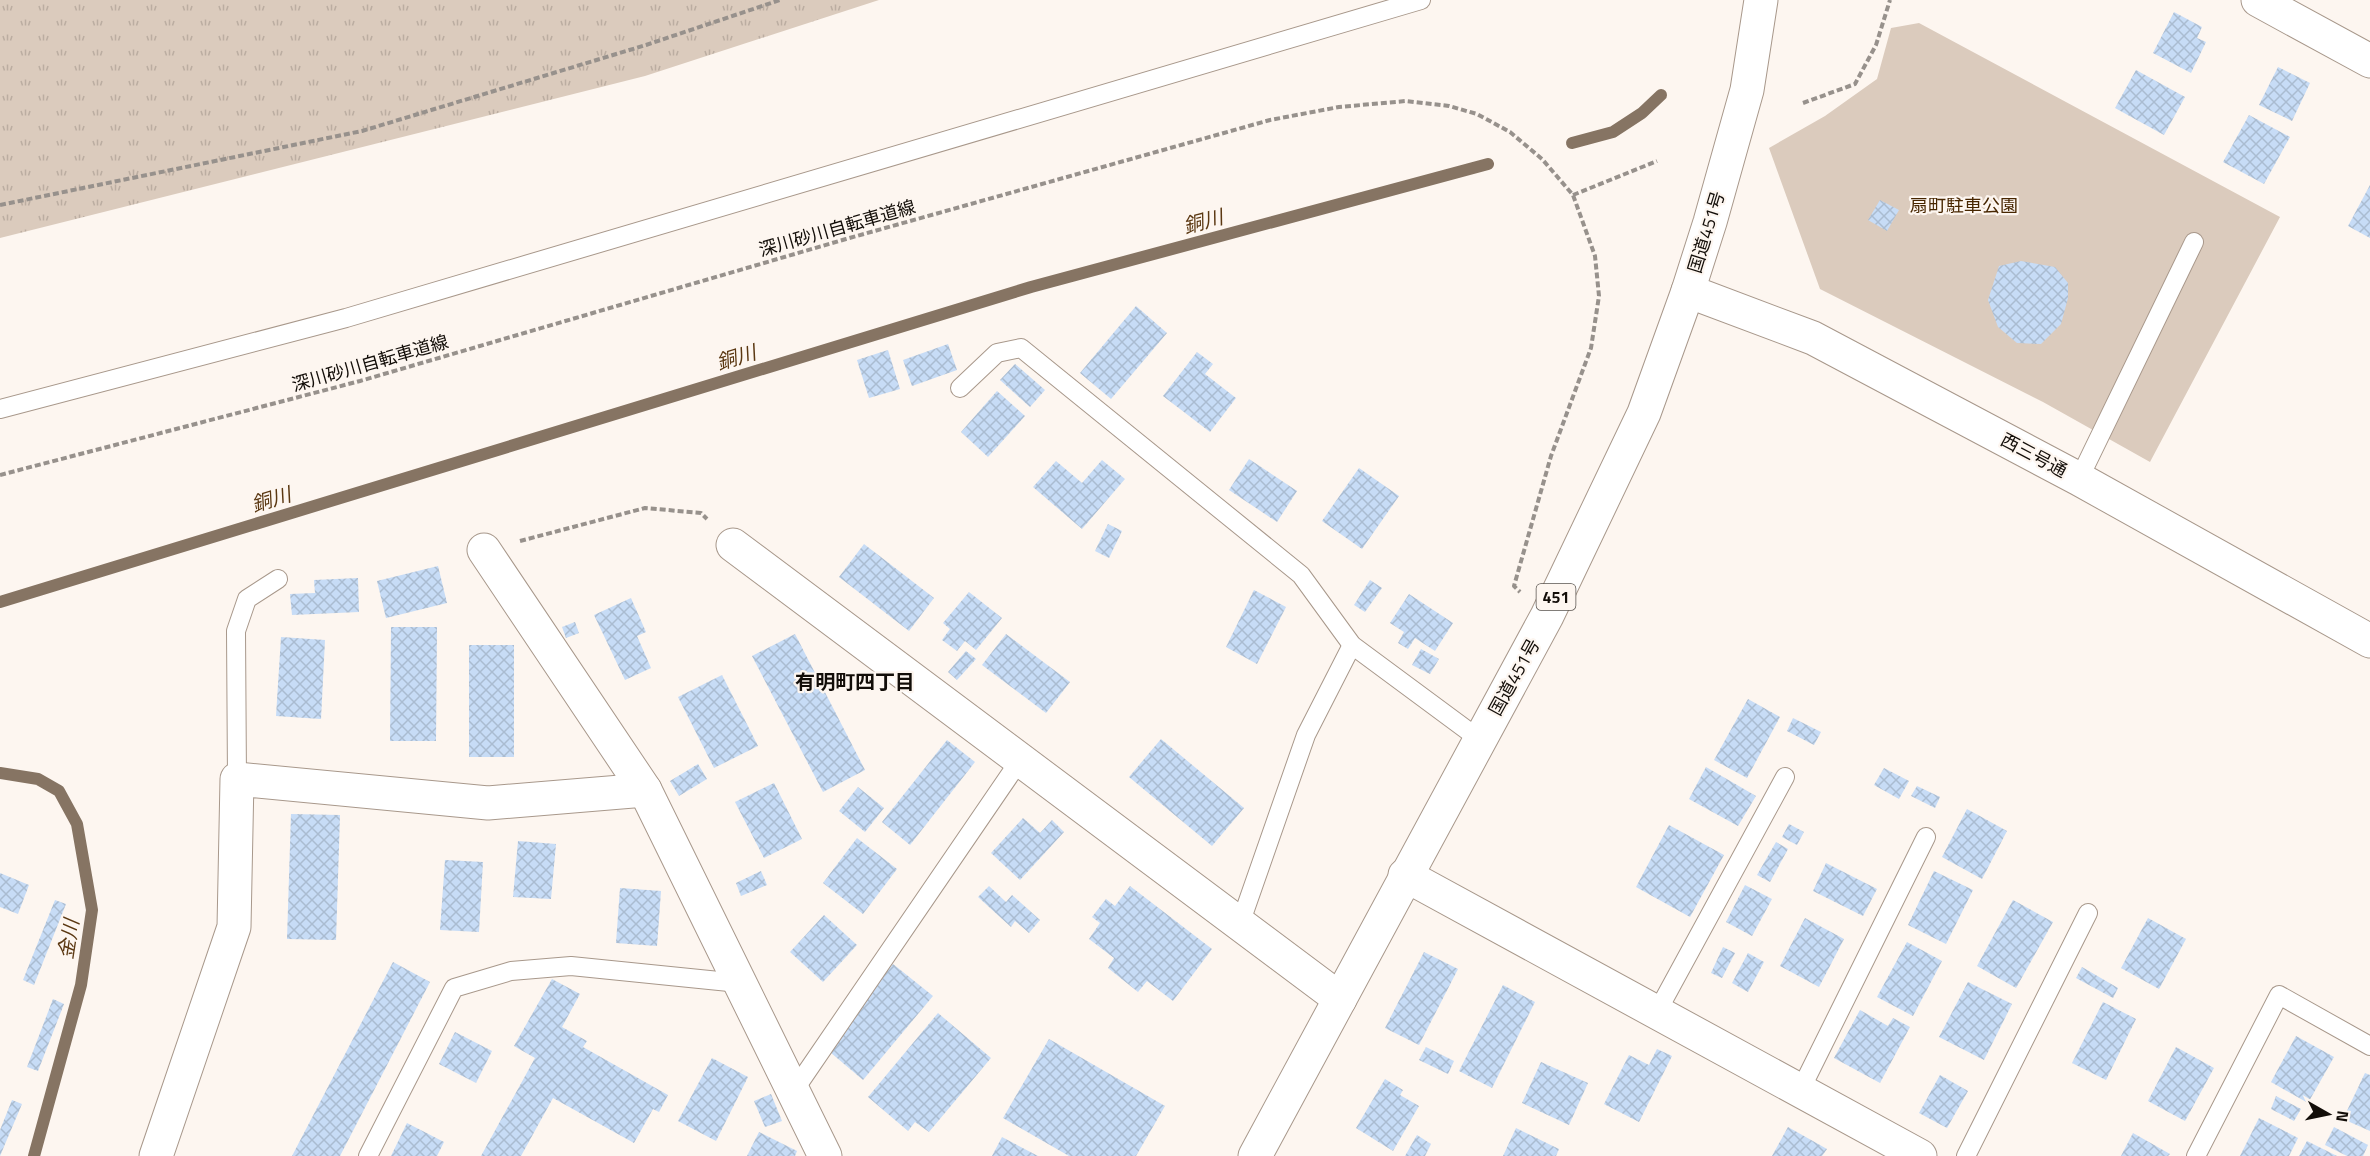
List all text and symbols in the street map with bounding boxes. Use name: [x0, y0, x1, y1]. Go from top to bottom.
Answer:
street label: 国道451号: [1681, 188, 1731, 276]
park label: 扇町駐車公園: [1910, 192, 2018, 219]
street label: 深川砂川自転車道線: [755, 193, 919, 263]
water label: 銅川: [1180, 200, 1228, 241]
street label: 深川砂川自転車道線: [288, 328, 452, 398]
water label: 銅川: [712, 336, 762, 378]
street label: 西三号通: [1996, 426, 2072, 484]
water label: 銅川: [247, 478, 297, 520]
road number: 451: [1536, 584, 1576, 610]
street label: 国道451号: [1482, 634, 1546, 720]
district label: 有明町四丁目: [795, 666, 915, 697]
water label: 金川: [50, 915, 87, 961]
north arrow: [2298, 1084, 2358, 1144]
text: N: [2330, 1109, 2356, 1124]

